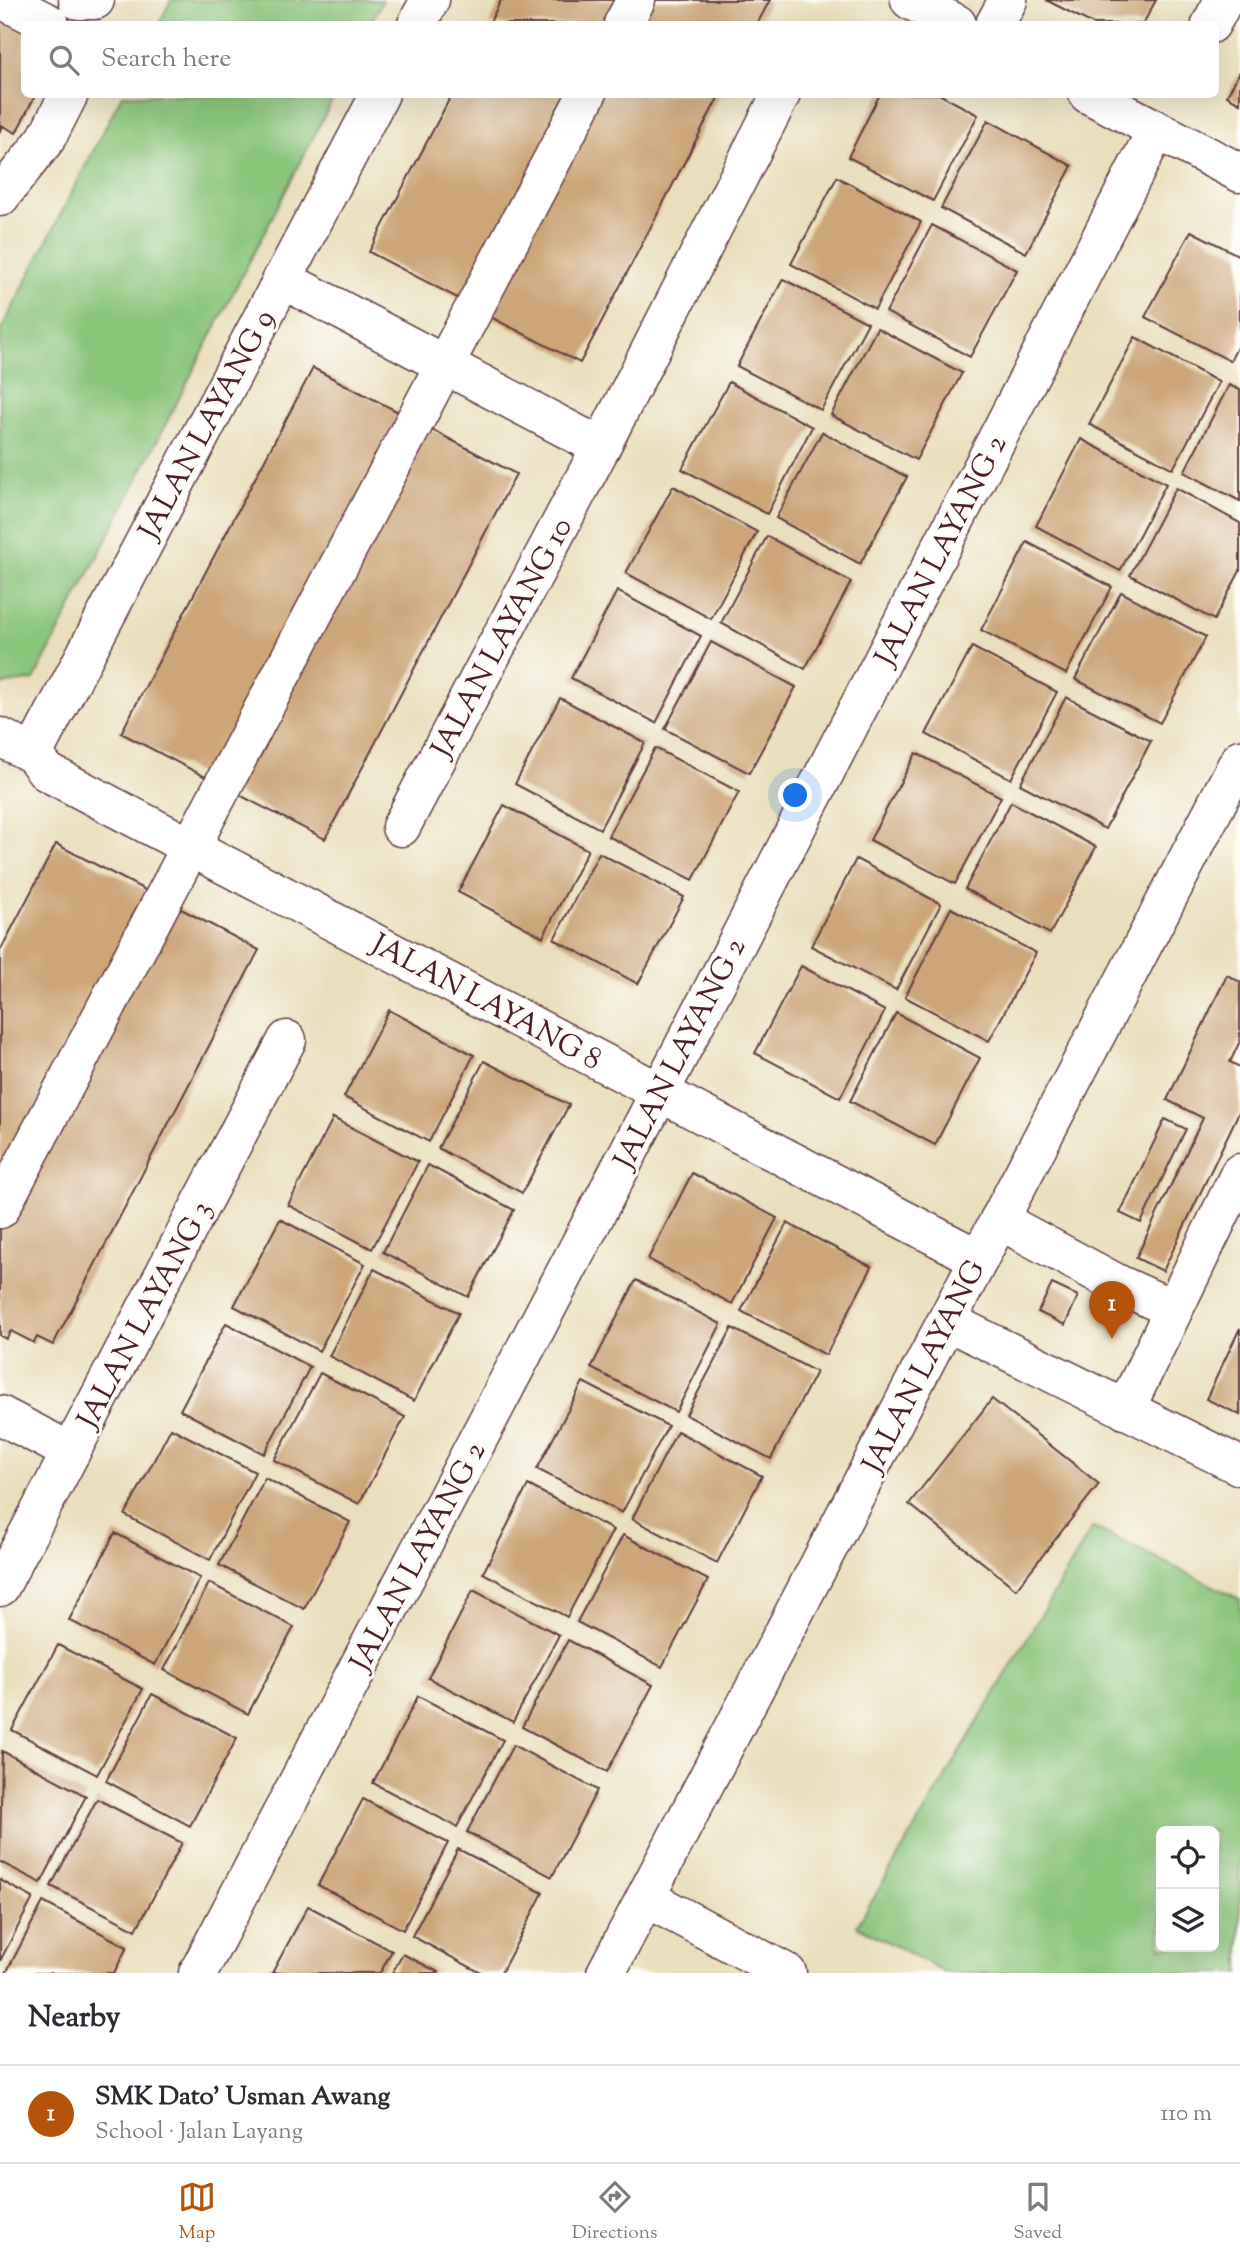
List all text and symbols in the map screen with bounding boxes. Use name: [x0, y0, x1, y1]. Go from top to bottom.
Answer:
search box: [21, 21, 1219, 98]
icon: search: [45, 41, 83, 79]
text: Search here: [101, 41, 231, 78]
street label: JALAN LAYANG 9: [128, 303, 287, 550]
street label: JALAN LAYANG 2: [864, 428, 1019, 676]
street label: JALAN LAYANG 10: [421, 511, 585, 767]
your location: [778, 778, 812, 812]
street label: JALAN LAYANG 8: [361, 923, 609, 1082]
street label: JALAN LAYANG 2: [603, 931, 758, 1179]
street label: JALAN LAYANG 3: [67, 1194, 224, 1438]
street label: JALAN LAYANG: [852, 1253, 997, 1483]
pin: 1: [1089, 1281, 1135, 1339]
street label: JALAN LAYANG 2: [340, 1435, 498, 1681]
map controls: [1156, 1826, 1219, 1952]
button: locate: [1156, 1826, 1219, 1889]
button: layers: [1156, 1889, 1219, 1952]
text: Nearby: [28, 1997, 120, 2040]
text: SMK Dato' Usman Awang: [95, 2079, 390, 2116]
text: 1: [47, 2098, 55, 2131]
text: 110 m: [1161, 2098, 1212, 2131]
text: School · Jalan Layang: [95, 2116, 303, 2149]
tab: Map: [178, 2178, 216, 2247]
tab: Directions: [572, 2178, 657, 2247]
tab: Saved: [1013, 2178, 1062, 2247]

